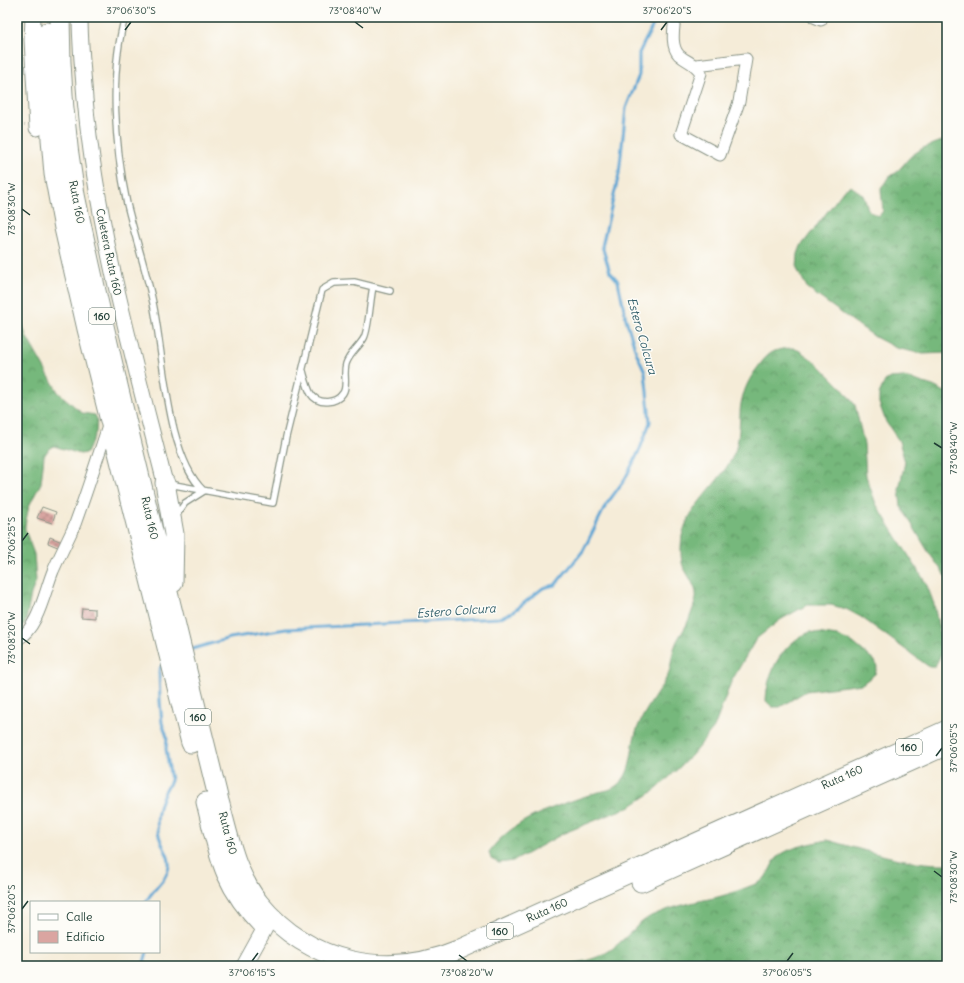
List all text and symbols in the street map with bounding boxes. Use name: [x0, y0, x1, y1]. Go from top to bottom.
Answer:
text: 37°06'30"S: [106, 4, 156, 17]
text: 73°08'40"W: [329, 4, 381, 17]
text: 37°06'20"S: [642, 4, 692, 17]
street label: Ruta 160: [66, 179, 88, 225]
text: 73°08'30"W: [5, 183, 18, 235]
street label: Caletera Ruta 160: [93, 207, 125, 297]
water label: Estero Colcura: [624, 296, 661, 377]
road number: 160: [89, 308, 115, 324]
text: 73°08'40"W: [947, 422, 960, 474]
street label: Ruta 160: [138, 495, 162, 541]
text: 37°06'25"S: [5, 516, 18, 565]
water label: Estero Colcura: [416, 600, 497, 621]
text: 73°08'20"W: [5, 612, 18, 664]
road number: 160: [185, 709, 211, 725]
text: 37°06'05"S: [947, 723, 960, 773]
road number: 160: [896, 739, 922, 755]
street label: Ruta 160: [819, 762, 865, 792]
street label: Ruta 160: [216, 810, 240, 856]
text: 73°08'30"W: [947, 851, 960, 903]
text: 37°06'20"S: [5, 884, 18, 934]
street label: Ruta 160: [524, 895, 570, 925]
legend: [30, 901, 160, 953]
text: Calle: [66, 909, 93, 924]
road number: 160: [487, 923, 513, 939]
text: Edificio: [66, 929, 105, 944]
text: 37°06'15"S: [229, 966, 276, 979]
text: 73°08'20"W: [441, 966, 493, 979]
text: 37°06'05"S: [762, 966, 812, 979]

